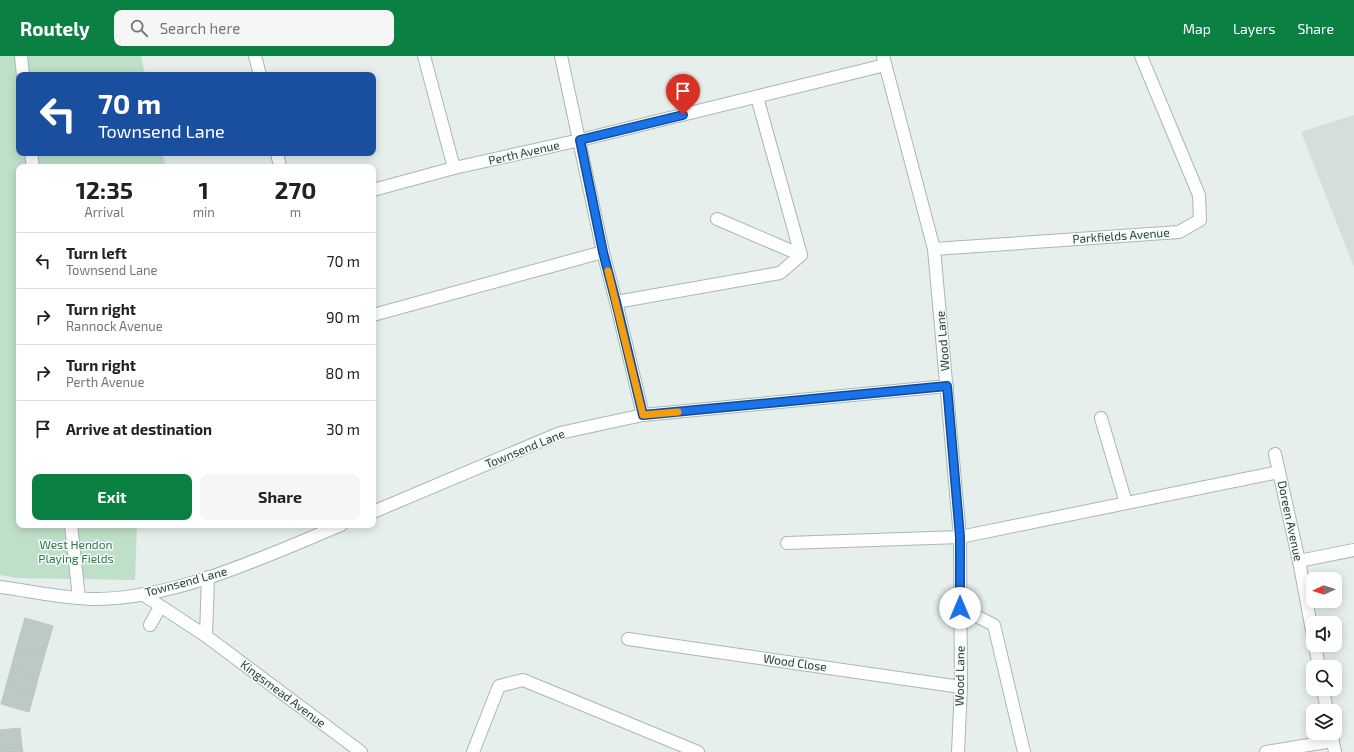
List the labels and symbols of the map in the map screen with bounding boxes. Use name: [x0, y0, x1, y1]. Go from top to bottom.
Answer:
pin: [666, 74, 700, 115]
street label: Perth Avenue: [487, 137, 561, 167]
street label: Parkfields Avenue: [1072, 225, 1170, 245]
street label: Wood Lane: [932, 310, 952, 372]
street label: Townsend Lane: [483, 426, 566, 470]
street label: Doreen Avenue: [1276, 479, 1306, 562]
park label: West Hendon Playing Fields: [38, 537, 114, 565]
street label: Townsend Lane: [143, 563, 228, 599]
north arrow: [1306, 572, 1342, 608]
position arrow: [939, 587, 981, 629]
street label: Wood Lane: [951, 646, 967, 706]
street label: Wood Close: [762, 651, 828, 673]
street label: Kingsmead Avenue: [238, 657, 329, 730]

